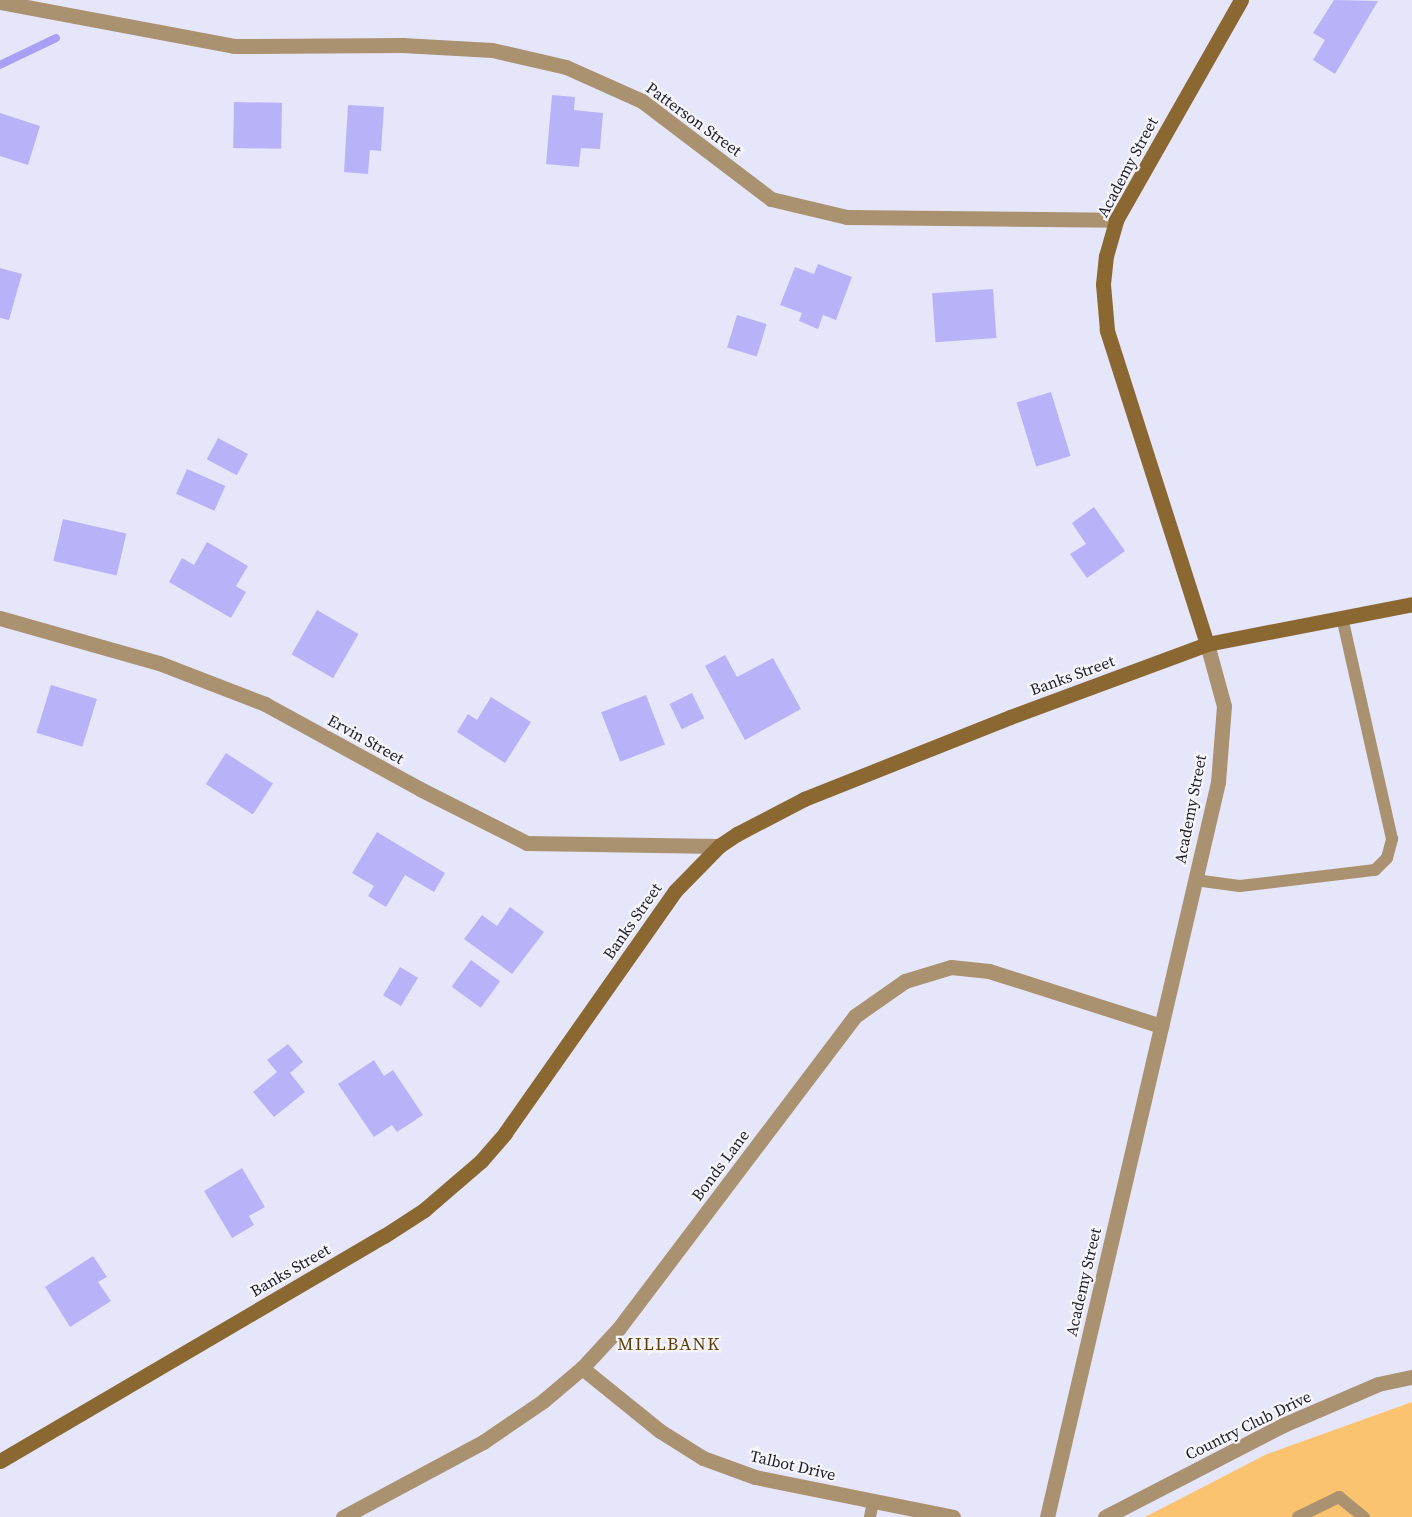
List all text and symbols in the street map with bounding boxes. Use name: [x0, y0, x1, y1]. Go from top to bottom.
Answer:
street label: Patterson Street: [642, 78, 746, 160]
street label: Academy Street: [1093, 114, 1161, 220]
street label: Banks Street: [1027, 651, 1117, 699]
street label: Ervin Street: [325, 710, 407, 768]
street label: Academy Street: [1170, 753, 1210, 865]
street label: Banks Street: [599, 879, 665, 963]
street label: Bonds Lane: [687, 1126, 753, 1204]
street label: Academy Street: [1061, 1226, 1105, 1338]
street label: Banks Street: [247, 1240, 333, 1300]
district label: MILLBANK: [617, 1333, 721, 1355]
street label: Country Club Drive: [1182, 1386, 1314, 1464]
street label: Talbot Drive: [748, 1446, 838, 1484]

